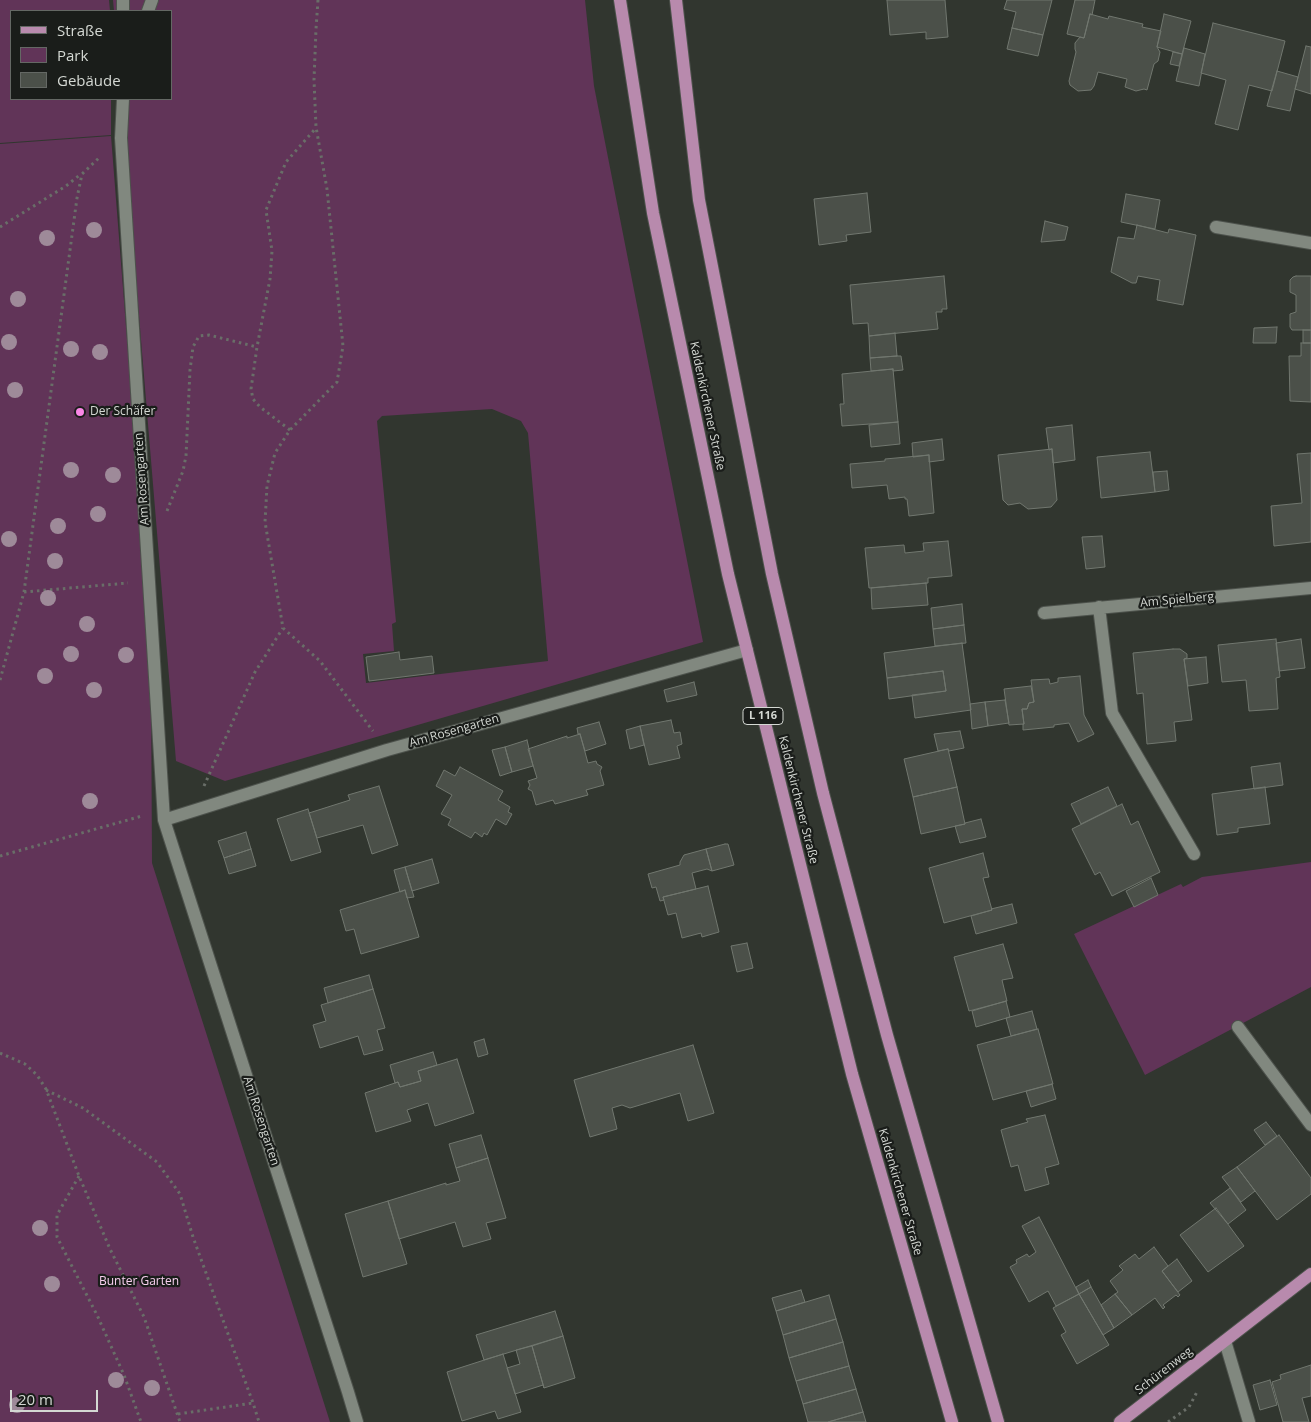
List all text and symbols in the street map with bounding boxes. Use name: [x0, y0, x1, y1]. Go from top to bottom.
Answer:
legend: [10, 10, 172, 100]
text: Straße: [57, 20, 103, 40]
text: Park: [57, 45, 88, 65]
text: Gebäude: [57, 70, 121, 90]
street label: Kaldenkirchener Straße: [686, 340, 728, 472]
place label: Der Schäfer: [90, 405, 156, 419]
marker: Der Schäfer: [74, 406, 86, 418]
street label: Am Rosengarten: [132, 432, 152, 526]
street label: Am Spielberg: [1139, 590, 1215, 610]
road number: L 116: [743, 708, 783, 724]
street label: Am Rosengarten: [407, 711, 501, 751]
street label: Kaldenkirchener Straße: [775, 735, 821, 865]
street label: Am Rosengarten: [240, 1075, 282, 1167]
street label: Kaldenkirchener Straße: [875, 1127, 925, 1257]
park label: Bunter Garten: [99, 1275, 179, 1289]
street label: Schürenweg: [1133, 1344, 1195, 1398]
scale bar: [12, 1380, 100, 1412]
text: 20 m: [18, 1389, 53, 1409]

